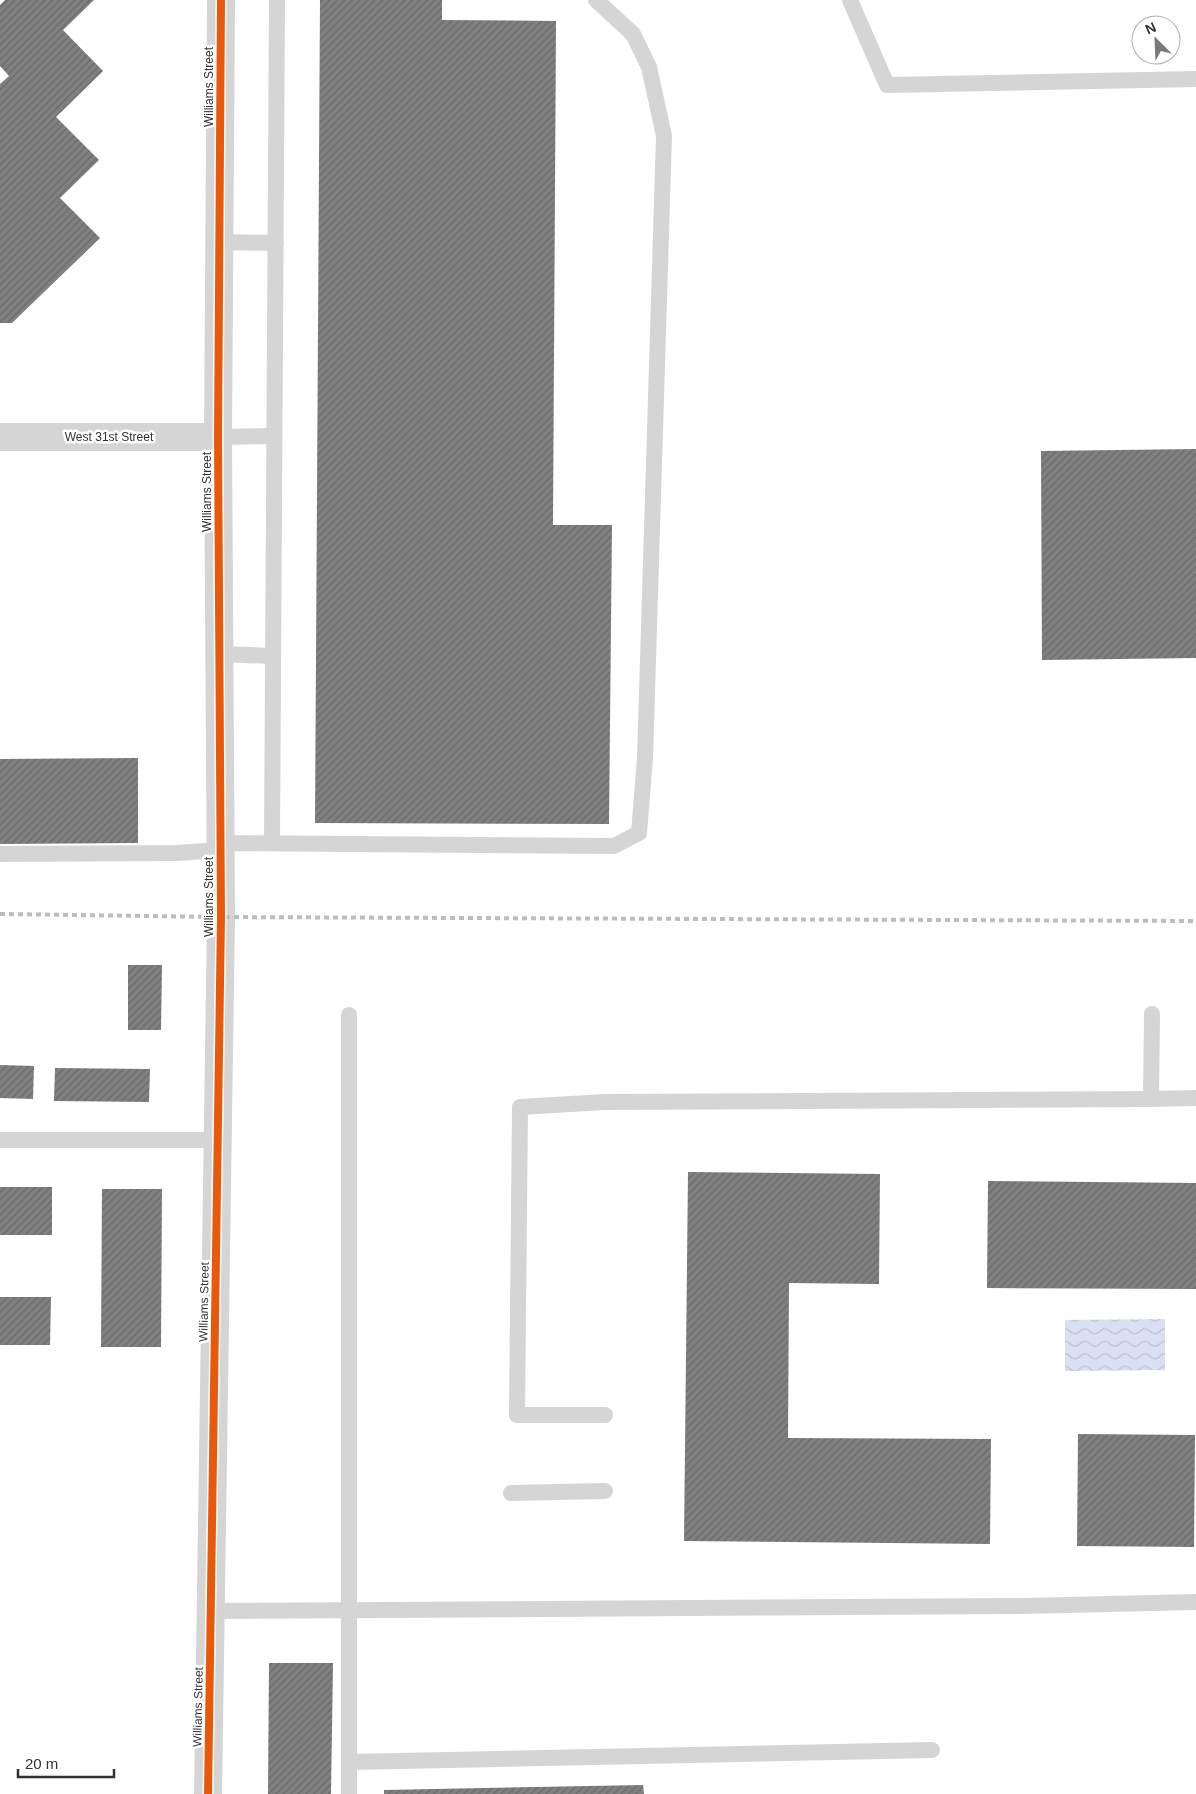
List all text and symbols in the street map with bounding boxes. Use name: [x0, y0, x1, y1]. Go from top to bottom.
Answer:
north arrow: [1131, 15, 1181, 65]
text: N: [1143, 19, 1159, 37]
street label: Williams Street: [202, 46, 216, 127]
street label: West 31st Street: [65, 430, 154, 444]
street label: Williams Street: [200, 451, 214, 532]
street label: Williams Street: [202, 856, 216, 937]
street label: Williams Street: [196, 1261, 212, 1342]
street label: Williams Street: [190, 1666, 206, 1747]
scale bar: [18, 1746, 114, 1778]
text: 20 m: [25, 1755, 58, 1772]

